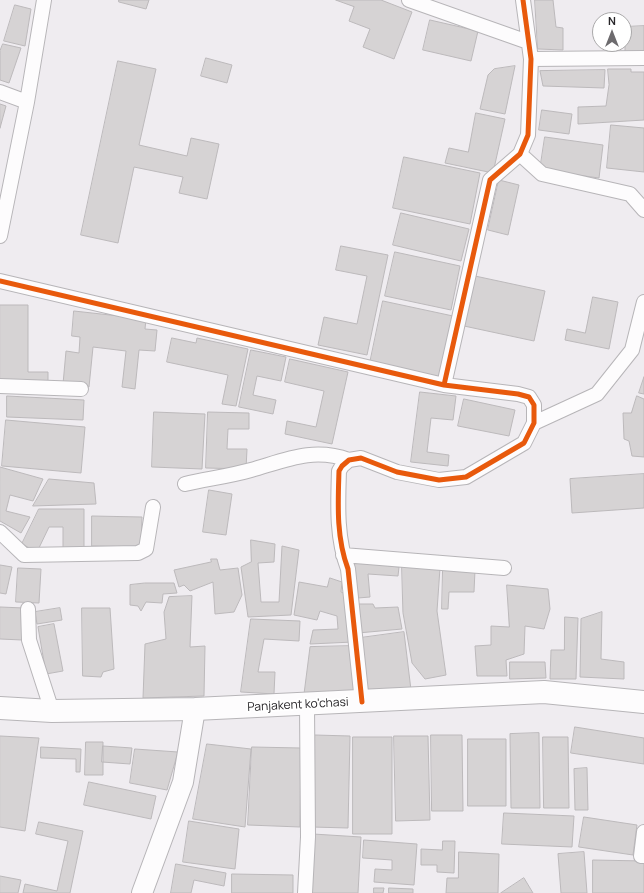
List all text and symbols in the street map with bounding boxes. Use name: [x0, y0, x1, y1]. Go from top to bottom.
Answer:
north arrow: [592, 12, 632, 52]
text: N: [608, 13, 616, 28]
street label: Panjakent ko'chasi: [247, 695, 349, 715]

